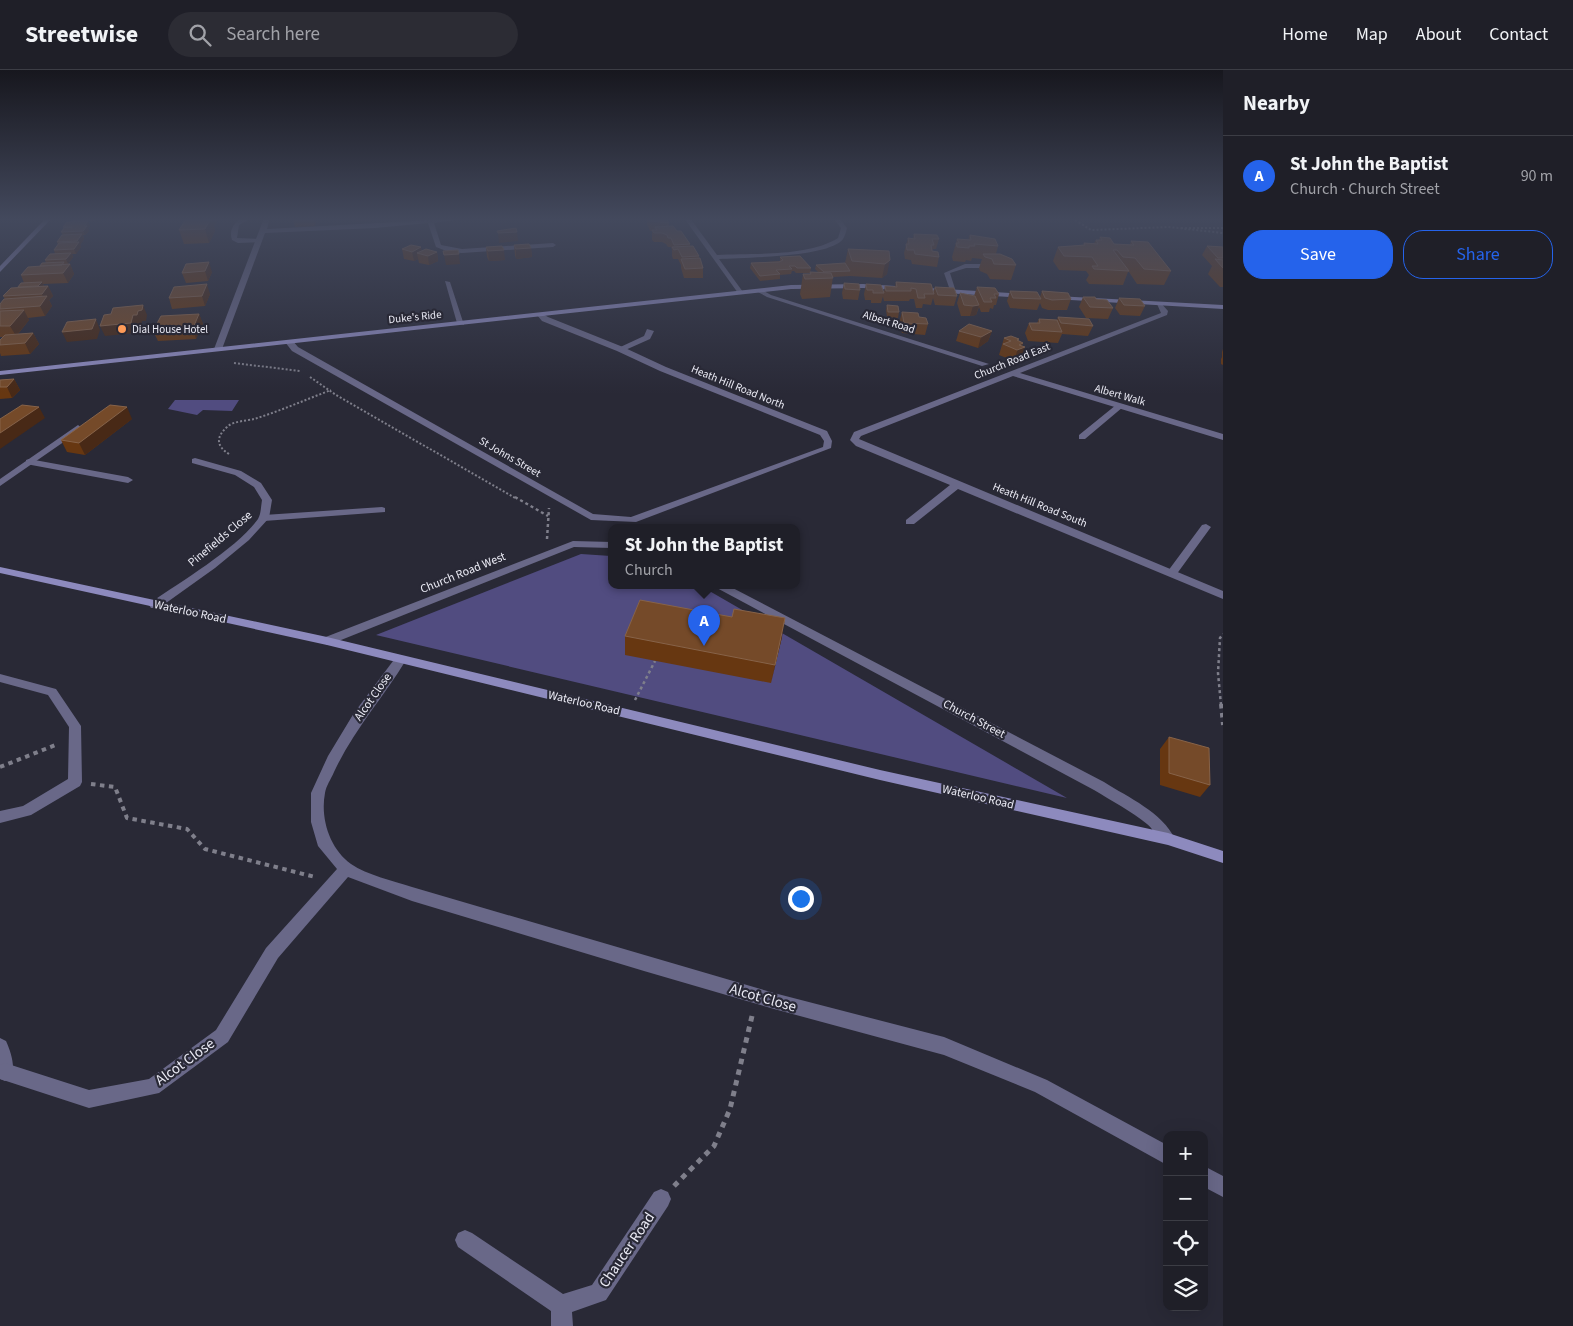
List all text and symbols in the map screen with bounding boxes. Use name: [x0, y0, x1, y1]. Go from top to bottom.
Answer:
search box: [168, 12, 518, 57]
text: Streetwise: [25, 17, 138, 52]
icon: search: [186, 21, 214, 49]
text: Search here: [226, 21, 320, 48]
text: Home: [1282, 22, 1328, 47]
text: Map: [1356, 22, 1388, 47]
text: About: [1416, 22, 1461, 47]
text: Contact: [1489, 22, 1548, 47]
text: Nearby: [1243, 88, 1310, 118]
text: St John the Baptist: [1290, 151, 1448, 178]
text: A: [1254, 165, 1264, 187]
text: 90 m: [1521, 165, 1553, 187]
text: Church · Church Street: [1290, 178, 1440, 200]
button: Save: [1243, 230, 1393, 279]
button: Share: [1403, 230, 1553, 279]
street label: Duke's Ride: [388, 307, 443, 327]
street label: Albert Road: [861, 307, 917, 337]
place label: Dial House Hotel: [132, 322, 208, 337]
marker: Dial House Hotel: [116, 323, 128, 335]
street label: Church Road East: [972, 339, 1052, 383]
street label: Heath Hill Road North: [689, 361, 787, 413]
street label: Albert Walk: [1093, 381, 1148, 410]
street label: St Johns Street: [476, 433, 544, 481]
street label: Heath Hill Road South: [990, 479, 1090, 531]
street label: Pinefields Close: [184, 507, 256, 571]
popup: [608, 524, 800, 589]
text: St John the Baptist: [625, 532, 783, 559]
street label: Church Road West: [418, 548, 508, 598]
text: Church: [625, 559, 673, 581]
street label: Waterloo Road: [152, 596, 228, 628]
pin: A: [688, 605, 720, 646]
street label: Alcot Close: [350, 670, 396, 724]
street label: Waterloo Road: [546, 686, 622, 720]
street label: Church Street: [940, 695, 1008, 743]
street label: Waterloo Road: [940, 780, 1016, 814]
your location: [788, 886, 814, 912]
street label: Alcot Close: [727, 978, 799, 1018]
street label: Alcot Close: [151, 1033, 219, 1091]
map controls: [1163, 1131, 1208, 1311]
button: +: [1163, 1131, 1208, 1176]
button: −: [1163, 1176, 1208, 1221]
street label: Chaucer Road: [594, 1208, 660, 1292]
button: locate: [1163, 1221, 1208, 1266]
button: layers: [1163, 1266, 1208, 1311]

